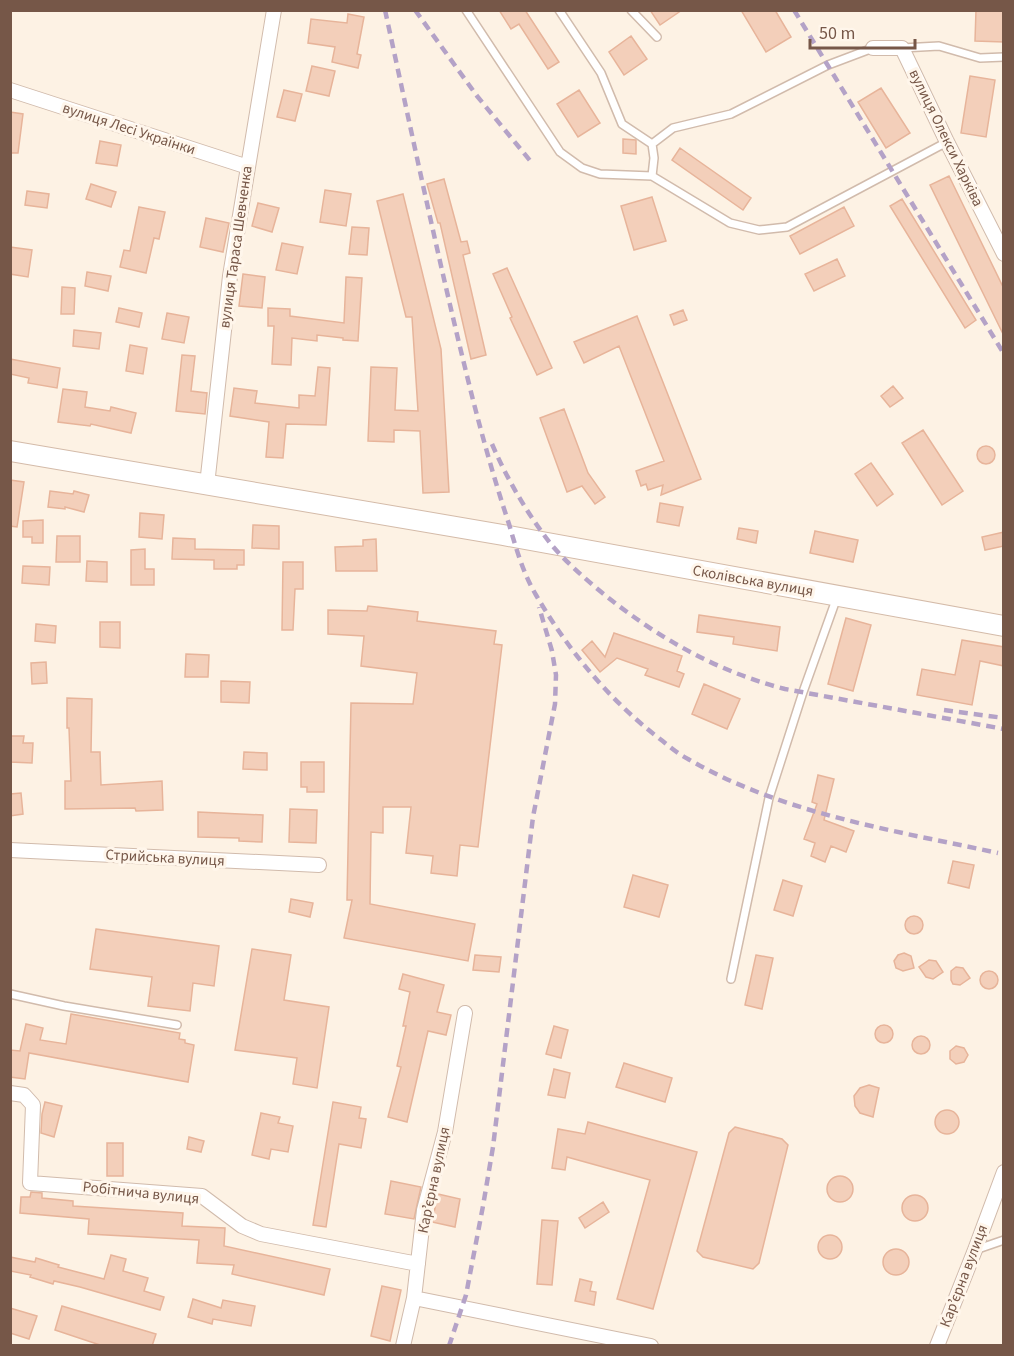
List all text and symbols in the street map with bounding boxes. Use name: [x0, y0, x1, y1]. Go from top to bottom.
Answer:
scale bar: [810, 12, 915, 50]
text: 50 m: [819, 21, 855, 46]
street label: вулиця Олекси Харківа: [904, 66, 988, 210]
street label: вулиця Лесі Українки: [60, 98, 198, 160]
street label: вулиця Тараса Шевченка: [214, 164, 258, 330]
street label: Сколівська вулиця: [691, 560, 815, 602]
street label: Стрийська вулиця: [105, 844, 225, 872]
street label: Карʼєрна вулиця: [412, 1125, 456, 1235]
street label: Робітнича вулиця: [82, 1176, 200, 1210]
street label: Карʼєрна вулиця: [935, 1222, 993, 1330]

